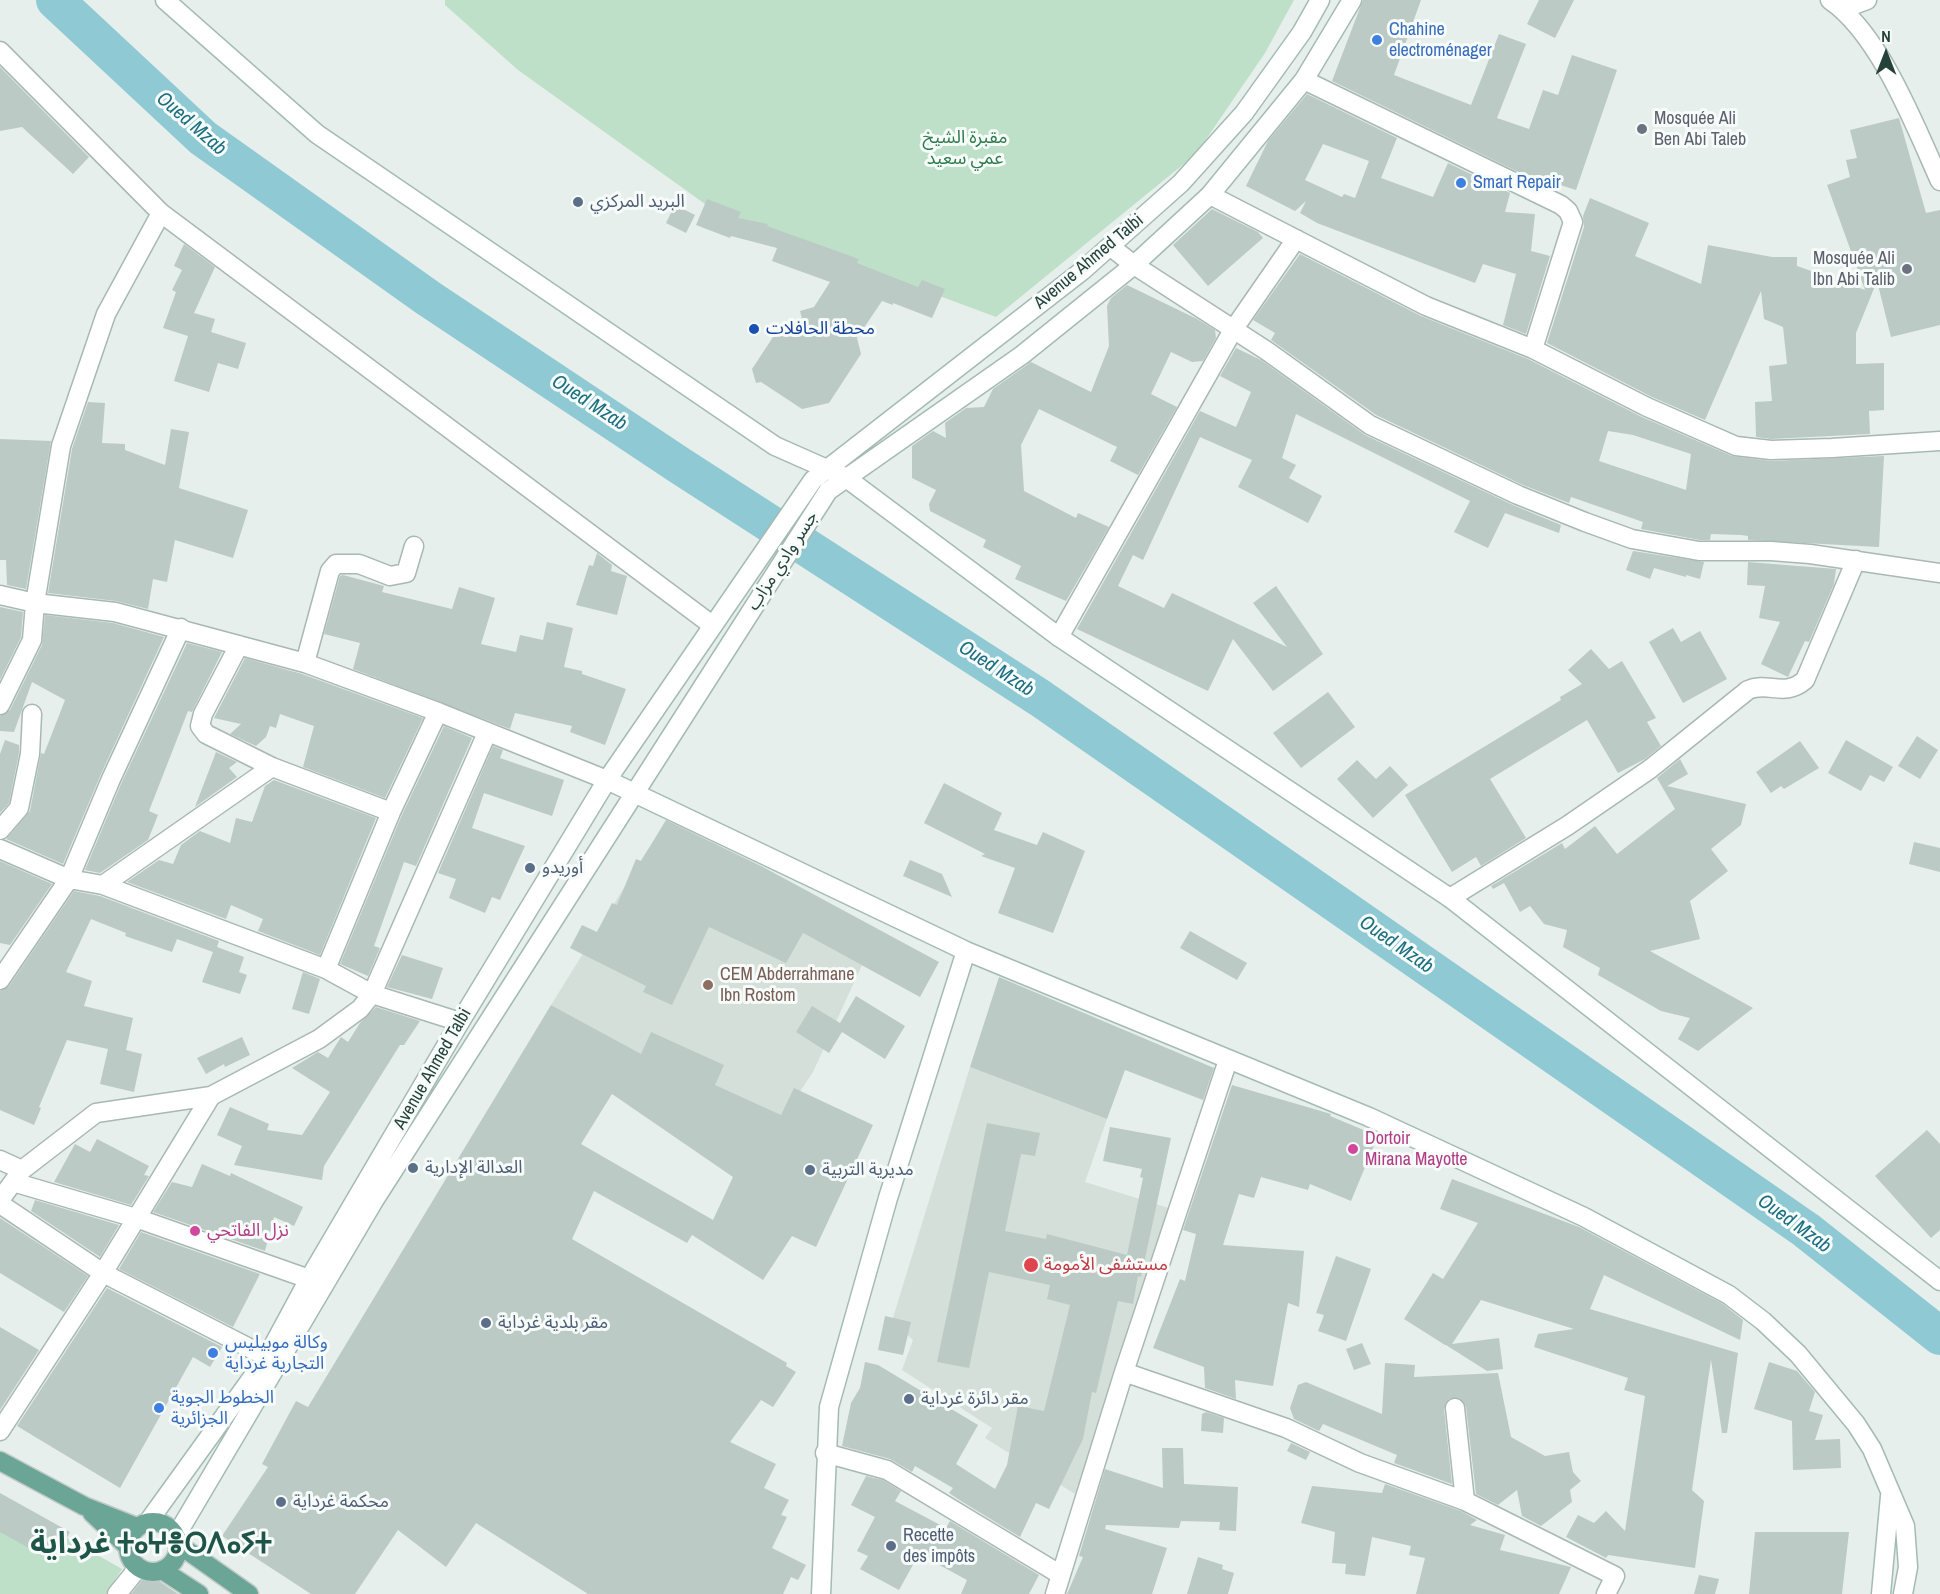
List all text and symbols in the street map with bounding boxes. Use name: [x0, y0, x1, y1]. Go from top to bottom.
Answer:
place label: Chahine electroménager: [1389, 19, 1492, 62]
north arrow: [1856, 24, 1916, 84]
text: N: [1881, 25, 1891, 47]
marker: Chahine electroménager: [1370, 33, 1384, 47]
water label: Oued Mzab: [151, 87, 231, 161]
place label: Mosquée Ali Ben Abi Taleb: [1654, 108, 1746, 150]
marker: Mosquée Ali Ben Abi Taleb: [1635, 122, 1649, 136]
park label: مقبرة الشيخ عمي سعيد: [923, 127, 1007, 170]
place label: Smart Repair: [1473, 172, 1561, 194]
marker: Smart Repair: [1454, 176, 1468, 190]
place label: البريد المركزي: [590, 191, 685, 213]
marker: البريد المركزي: [571, 195, 585, 209]
street label: Avenue Ahmed Talbi: [1030, 210, 1148, 314]
place label: Mosquée Ali Ibn Abi Talib: [1813, 248, 1895, 290]
marker: Mosquée Ali Ibn Abi Talib: [1900, 262, 1914, 276]
place label: محطة الحافلات: [766, 318, 875, 340]
marker: محطة الحافلات: [747, 322, 761, 336]
water label: Oued Mzab: [547, 370, 631, 436]
street label: جسر وادي مزاب: [743, 507, 823, 615]
water label: Oued Mzab: [954, 636, 1038, 702]
place label: أوريدو: [542, 857, 583, 879]
marker: أوريدو: [523, 861, 537, 875]
water label: Oued Mzab: [1354, 911, 1438, 979]
place label: CEM Abderrahmane Ibn Rostom: [720, 964, 855, 1006]
marker: CEM Abderrahmane Ibn Rostom: [701, 978, 715, 992]
street label: Avenue Ahmed Talbi: [390, 1005, 476, 1133]
place label: Dortoir Mirana Mayotte: [1365, 1128, 1468, 1170]
marker: Dortoir Mirana Mayotte: [1346, 1142, 1360, 1156]
place label: العدالة الإدارية: [425, 1157, 523, 1179]
place label: مديرية التربية: [822, 1159, 914, 1181]
marker: العدالة الإدارية: [406, 1161, 420, 1175]
marker: مديرية التربية: [803, 1163, 817, 1177]
water label: Oued Mzab: [1753, 1189, 1835, 1259]
place label: نزل الفاتحي: [207, 1220, 289, 1242]
marker: نزل الفاتحي: [188, 1224, 202, 1238]
place label: مستشفى الأمومة: [1044, 1254, 1168, 1276]
marker: مستشفى الأمومة: [1022, 1256, 1040, 1274]
place label: مقر بلدية غرداية: [498, 1312, 608, 1334]
marker: مقر بلدية غرداية: [479, 1316, 493, 1330]
place label: وكالة موبيليس التجارية غرداية: [225, 1332, 328, 1374]
marker: وكالة موبيليس التجارية غرداية: [206, 1346, 220, 1360]
place label: الخطوط الجوية الجزائرية: [171, 1387, 274, 1430]
place label: مقر دائرة غرداية: [921, 1388, 1029, 1410]
marker: مقر دائرة غرداية: [902, 1392, 916, 1406]
marker: الخطوط الجوية الجزائرية: [152, 1401, 166, 1415]
place label: محكمة غرداية: [293, 1491, 389, 1513]
marker: محكمة غرداية: [274, 1495, 288, 1509]
place label: Recette des impôts: [903, 1525, 975, 1568]
district label: غرداية ⵜⴰⵖⴻⵔⴷⴰⵢⵜ: [30, 1527, 272, 1563]
marker: Recette des impôts: [884, 1539, 898, 1553]

